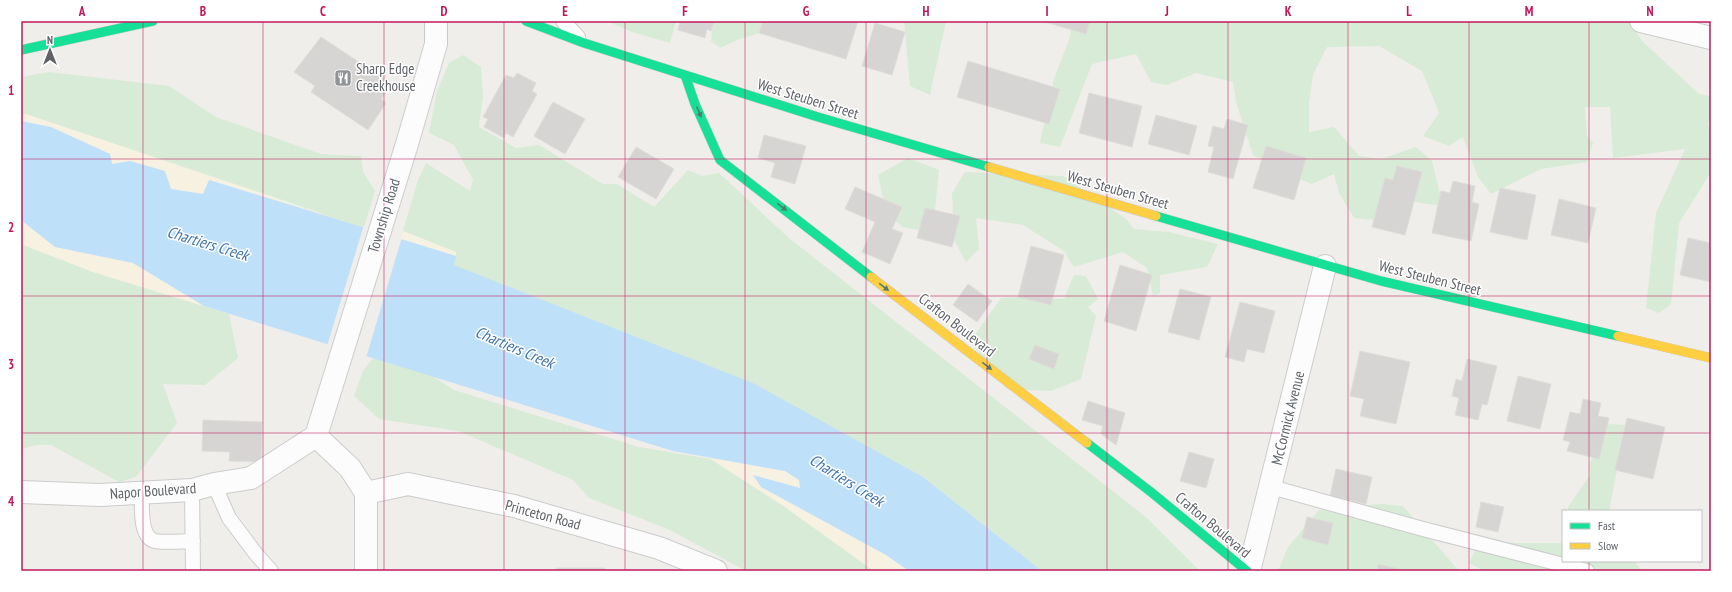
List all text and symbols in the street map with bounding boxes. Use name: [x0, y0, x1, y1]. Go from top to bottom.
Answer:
text: A: [78, 3, 86, 20]
text: B: [200, 3, 206, 20]
text: C: [320, 3, 326, 20]
text: D: [441, 3, 448, 20]
text: E: [562, 3, 568, 20]
text: F: [682, 3, 688, 20]
text: G: [803, 3, 810, 20]
text: H: [923, 3, 930, 20]
text: I: [1045, 3, 1049, 20]
text: J: [1164, 3, 1169, 20]
text: K: [1285, 3, 1292, 20]
text: L: [1406, 3, 1412, 20]
text: M: [1525, 3, 1534, 20]
text: N: [1646, 3, 1654, 20]
north arrow: [30, 30, 70, 70]
text: N: [47, 33, 53, 47]
place label: Sharp Edge Creekhouse: [356, 59, 416, 95]
restaurant icon: Sharp Edge Creekhouse: [333, 68, 353, 88]
street label: West Steuben Street: [755, 74, 861, 123]
text: 1: [8, 82, 14, 99]
one-way arrow: [696, 106, 702, 118]
street label: West Steuben Street: [1065, 166, 1171, 213]
street label: Township Road: [363, 176, 404, 256]
one-way arrow: [776, 203, 787, 212]
text: 2: [8, 219, 14, 236]
water label: Chartiers Creek: [165, 221, 253, 265]
street label: West Steuben Street: [1377, 256, 1483, 299]
one-way arrow: [879, 282, 890, 291]
street label: Crafton Boulevard: [915, 289, 1000, 361]
water label: Chartiers Creek: [472, 321, 559, 373]
text: 3: [8, 356, 14, 373]
one-way arrow: [982, 362, 993, 370]
street label: McCormick Avenue: [1267, 369, 1308, 467]
water label: Chartiers Creek: [806, 449, 889, 512]
street label: Napor Boulevard: [109, 478, 197, 503]
street label: Crafton Boulevard: [1172, 488, 1255, 562]
text: 4: [8, 493, 15, 510]
street label: Princeton Road: [503, 495, 583, 534]
legend: [1562, 510, 1702, 562]
text: Fast: [1598, 518, 1616, 533]
text: Slow: [1598, 538, 1619, 553]

